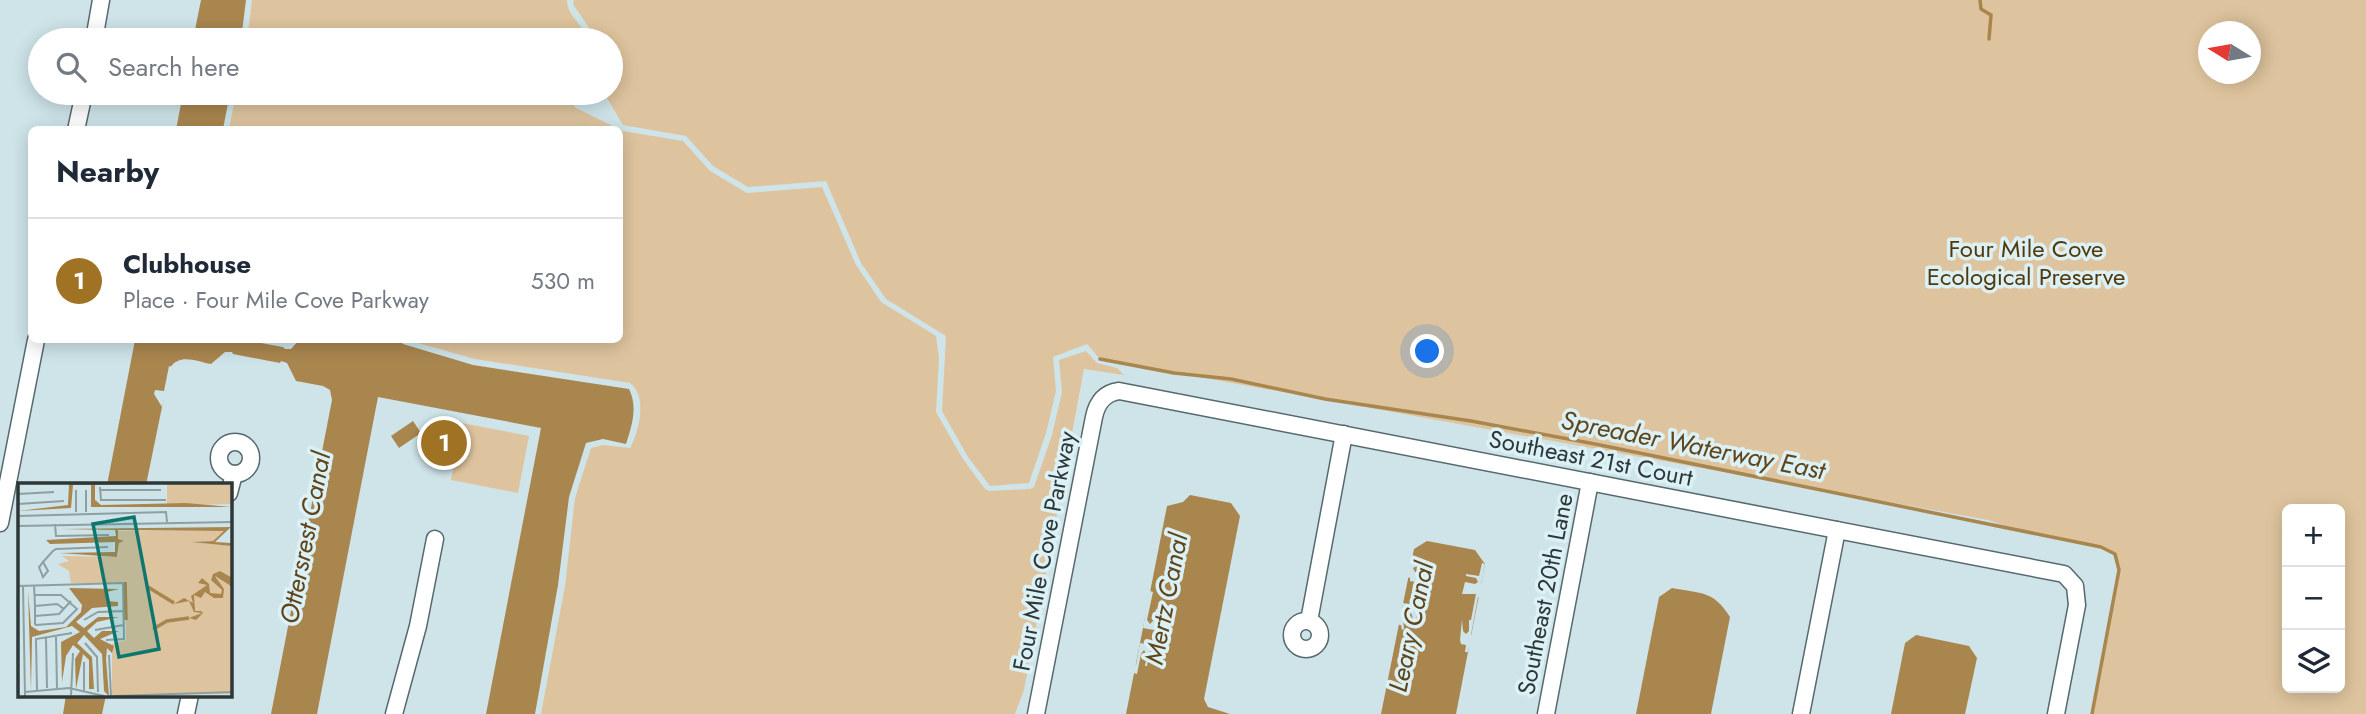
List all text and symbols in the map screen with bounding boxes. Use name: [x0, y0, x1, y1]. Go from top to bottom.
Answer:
north arrow: [2198, 21, 2261, 84]
search box: [28, 28, 623, 105]
icon: search: [52, 48, 90, 86]
text: Search here: [108, 48, 240, 86]
text: Nearby: [56, 150, 159, 193]
park label: Four Mile Cove Ecological Preserve: [1927, 231, 2125, 294]
text: Clubhouse: [123, 245, 251, 283]
text: 1: [73, 264, 85, 298]
text: 530 m: [531, 264, 595, 298]
text: Place · Four Mile Cove Parkway: [123, 283, 429, 317]
your location: [1410, 334, 1444, 368]
water label: Spreader Waterway East: [1558, 401, 1830, 490]
pin: 1: [421, 417, 467, 469]
street label: Southeast 21st Court: [1486, 421, 1696, 495]
street label: Four Mile Cove Parkway: [1004, 428, 1084, 674]
water label: Ottersrest Canal: [270, 448, 341, 627]
inset map: [18, 483, 231, 696]
street label: Southeast 20th Lane: [1508, 490, 1582, 698]
map controls: [2282, 504, 2345, 693]
button: +: [2282, 504, 2345, 567]
water label: Mertz Canal: [1135, 529, 1198, 668]
water label: Leary Canal: [1379, 557, 1444, 696]
button: −: [2282, 567, 2345, 630]
button: layers: [2282, 630, 2345, 693]

